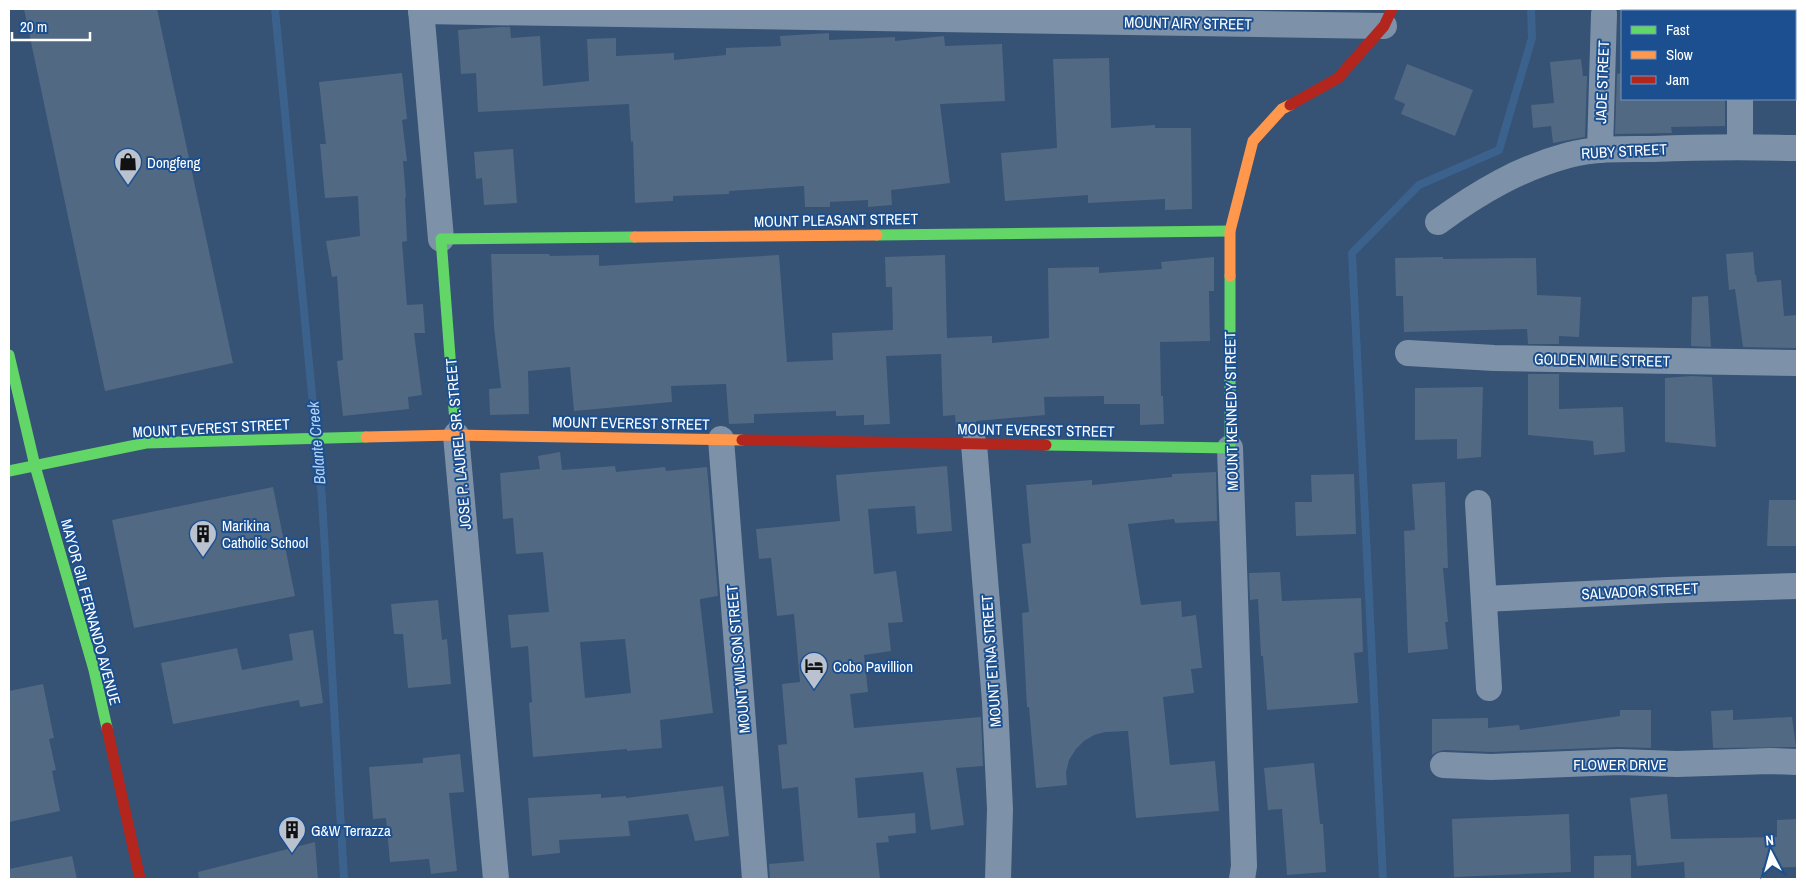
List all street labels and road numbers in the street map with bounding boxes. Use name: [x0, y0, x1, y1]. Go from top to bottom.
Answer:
street label: MOUNT AIRY STREET: [1124, 11, 1253, 35]
street label: JADE STREET: [1590, 39, 1614, 124]
street label: RUBY STREET: [1581, 138, 1668, 164]
street label: MOUNT PLEASANT STREET: [754, 208, 919, 232]
street label: MOUNT KENNEDY STREET: [1219, 331, 1243, 491]
street label: GOLDEN MILE STREET: [1534, 348, 1671, 372]
street label: JOSE P. LAUREL SR. STREET: [440, 357, 476, 531]
street label: MOUNT EVEREST STREET: [552, 411, 710, 435]
street label: MOUNT EVEREST STREET: [132, 413, 291, 443]
street label: MOUNT EVEREST STREET: [957, 418, 1115, 442]
street label: MAYOR GIL FERNANDO AVENUE: [56, 517, 126, 707]
street label: SALVADOR STREET: [1581, 577, 1700, 605]
street label: MOUNT WILSON STREET: [721, 584, 755, 734]
street label: MOUNT ETNA STREET: [976, 594, 1006, 728]
street label: FLOWER DRIVE: [1573, 754, 1667, 775]

